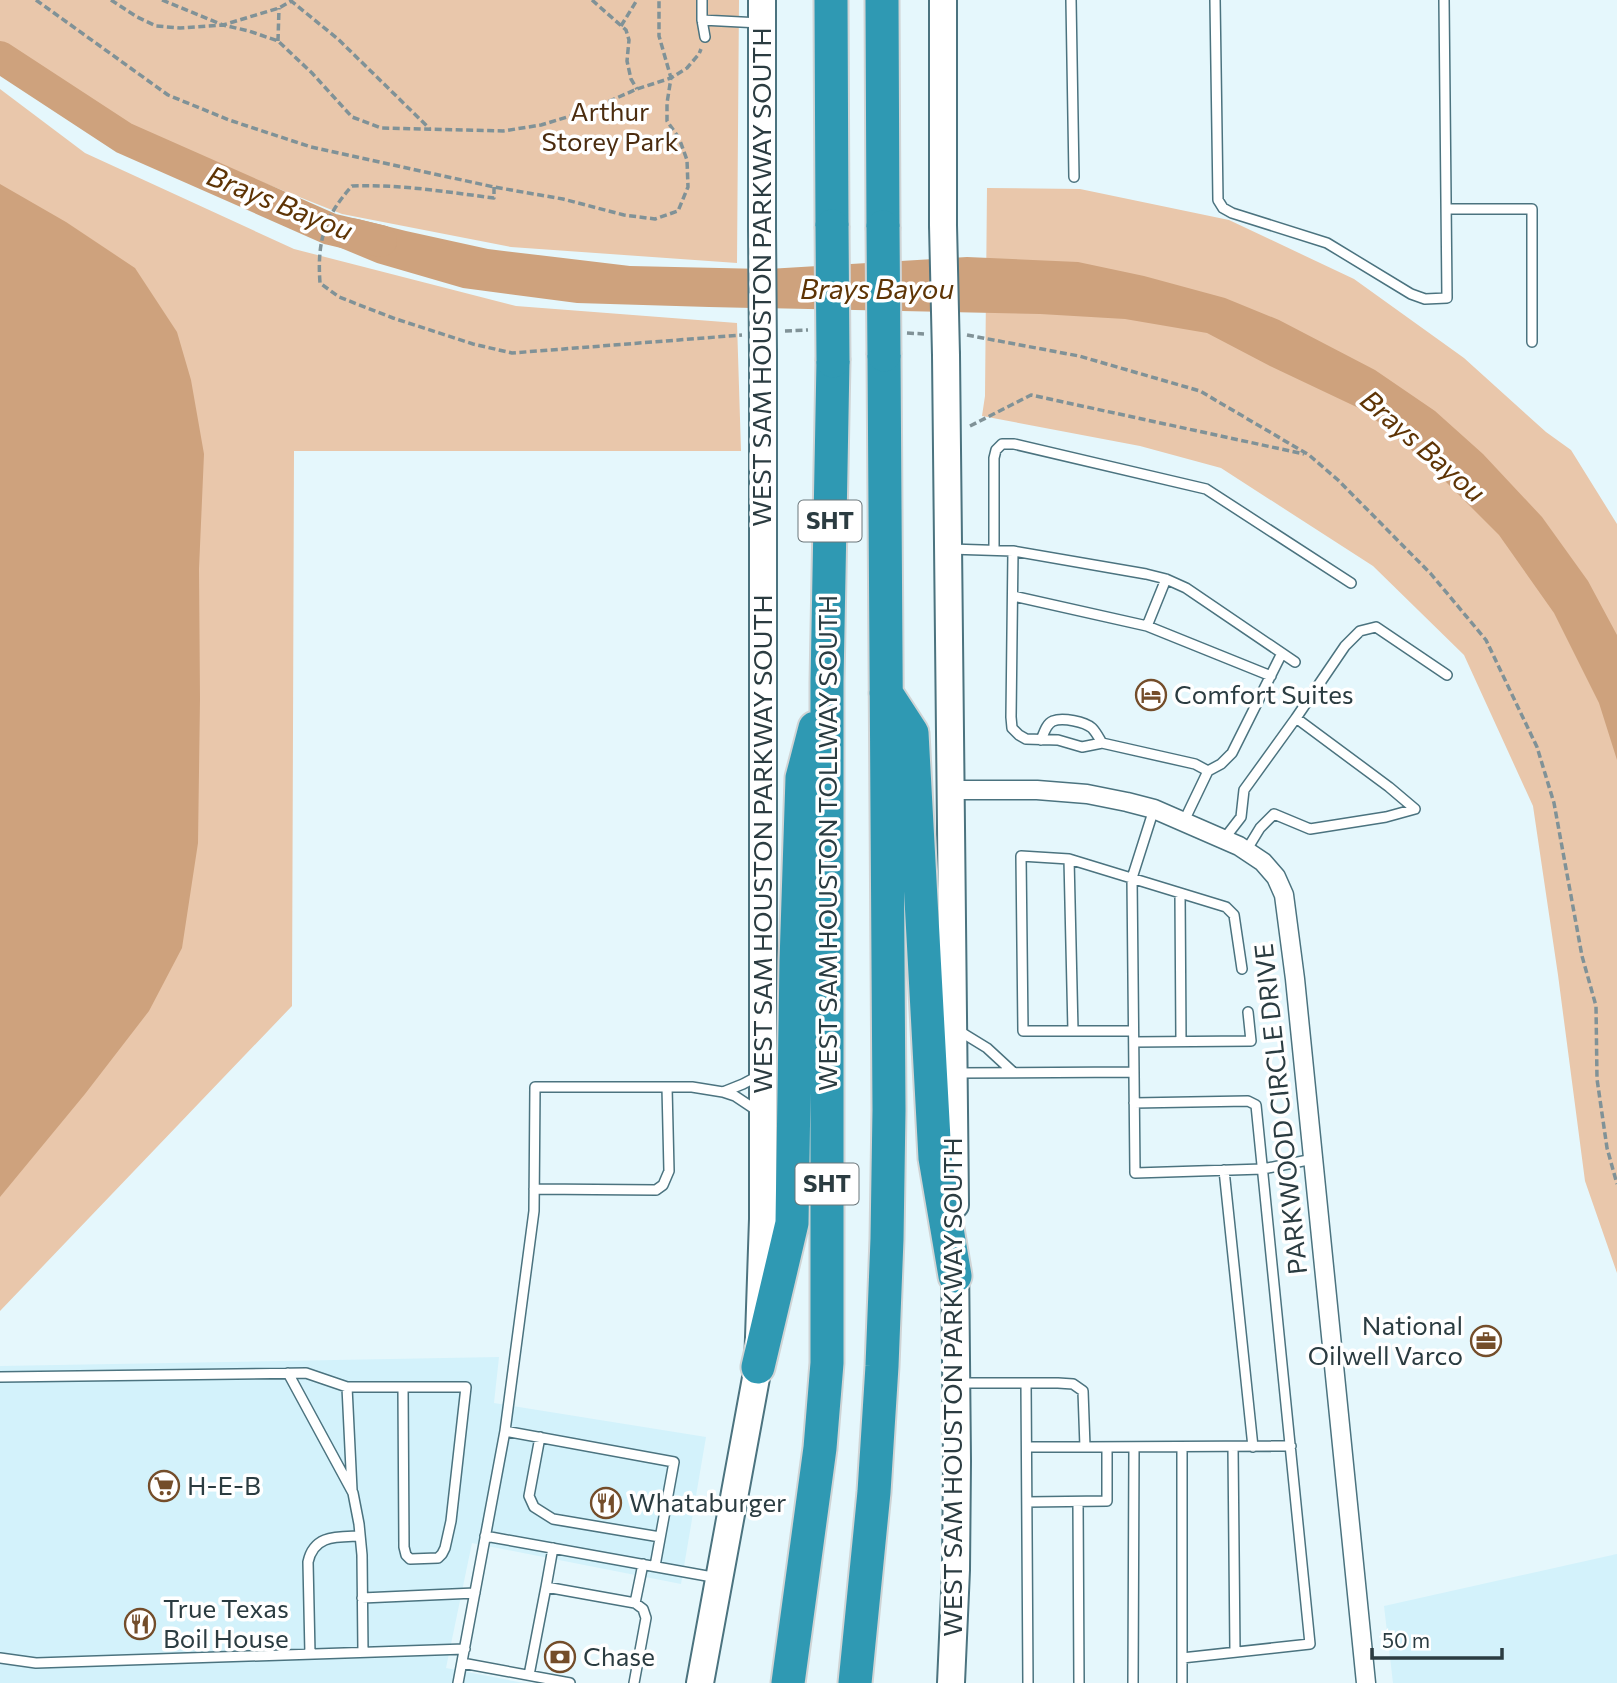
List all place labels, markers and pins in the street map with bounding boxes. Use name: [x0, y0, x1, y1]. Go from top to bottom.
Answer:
hotel icon: Comfort Suites: [1134, 678, 1168, 712]
place label: Comfort Suites: [1174, 678, 1354, 709]
place label: National Oilwell Varco: [1308, 1309, 1463, 1370]
office icon: National Oilwell Varco: [1469, 1324, 1503, 1358]
supermarket icon: H-E-B: [147, 1469, 181, 1503]
place label: H-E-B: [187, 1469, 261, 1500]
restaurant icon: Whataburger: [589, 1486, 623, 1520]
place label: Whataburger: [629, 1486, 787, 1517]
place label: True Texas Boil House: [163, 1592, 289, 1653]
restaurant icon: True Texas Boil House: [123, 1607, 157, 1641]
bank icon: Chase: [543, 1640, 577, 1674]
place label: Chase: [583, 1640, 655, 1671]

